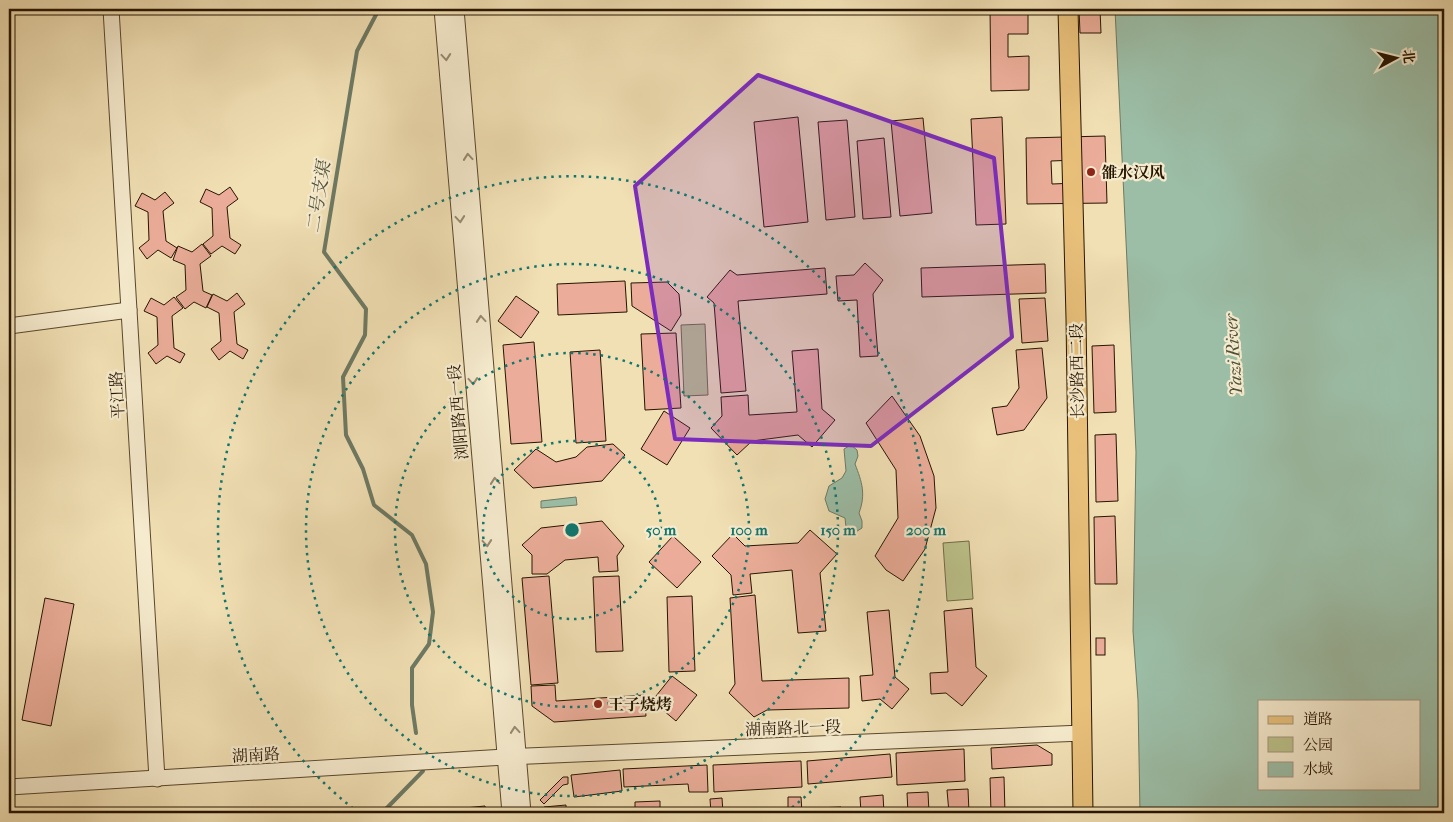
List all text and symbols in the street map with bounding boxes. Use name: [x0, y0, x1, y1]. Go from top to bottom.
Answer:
north arrow: [1370, 32, 1420, 82]
text: 北: [1399, 48, 1418, 64]
one-way arrow: [441, 54, 452, 62]
one-way arrow: [463, 153, 474, 161]
water label: 二号支渠: [303, 157, 335, 234]
place label: 雒水汉风: [1101, 163, 1165, 182]
marker: 雒水汉风: [1085, 166, 1097, 178]
one-way arrow: [454, 216, 465, 224]
water label: Yazi River: [1221, 311, 1247, 397]
one-way arrow: [476, 314, 487, 322]
street label: 长沙路西二段: [1067, 323, 1087, 419]
street label: 浏阳路西一段: [444, 363, 472, 461]
street label: 平江路: [106, 371, 128, 419]
one-way arrow: [468, 377, 479, 385]
one-way arrow: [489, 476, 500, 484]
centre of rings: [563, 521, 581, 539]
text: 50 m: [646, 521, 677, 539]
text: 100 m: [730, 521, 768, 539]
text: 150 m: [820, 521, 856, 539]
text: 200 m: [906, 521, 946, 539]
one-way arrow: [481, 539, 492, 547]
place label: 王子烧烤: [608, 695, 672, 714]
marker: 王子烧烤: [592, 698, 604, 710]
legend: [1258, 700, 1420, 790]
text: 道路: [1303, 710, 1333, 728]
street label: 湖南路北一段: [745, 717, 841, 739]
one-way arrow: [510, 726, 521, 734]
text: 公园: [1303, 736, 1333, 754]
street label: 湖南路: [232, 744, 280, 766]
text: 水域: [1303, 760, 1333, 778]

